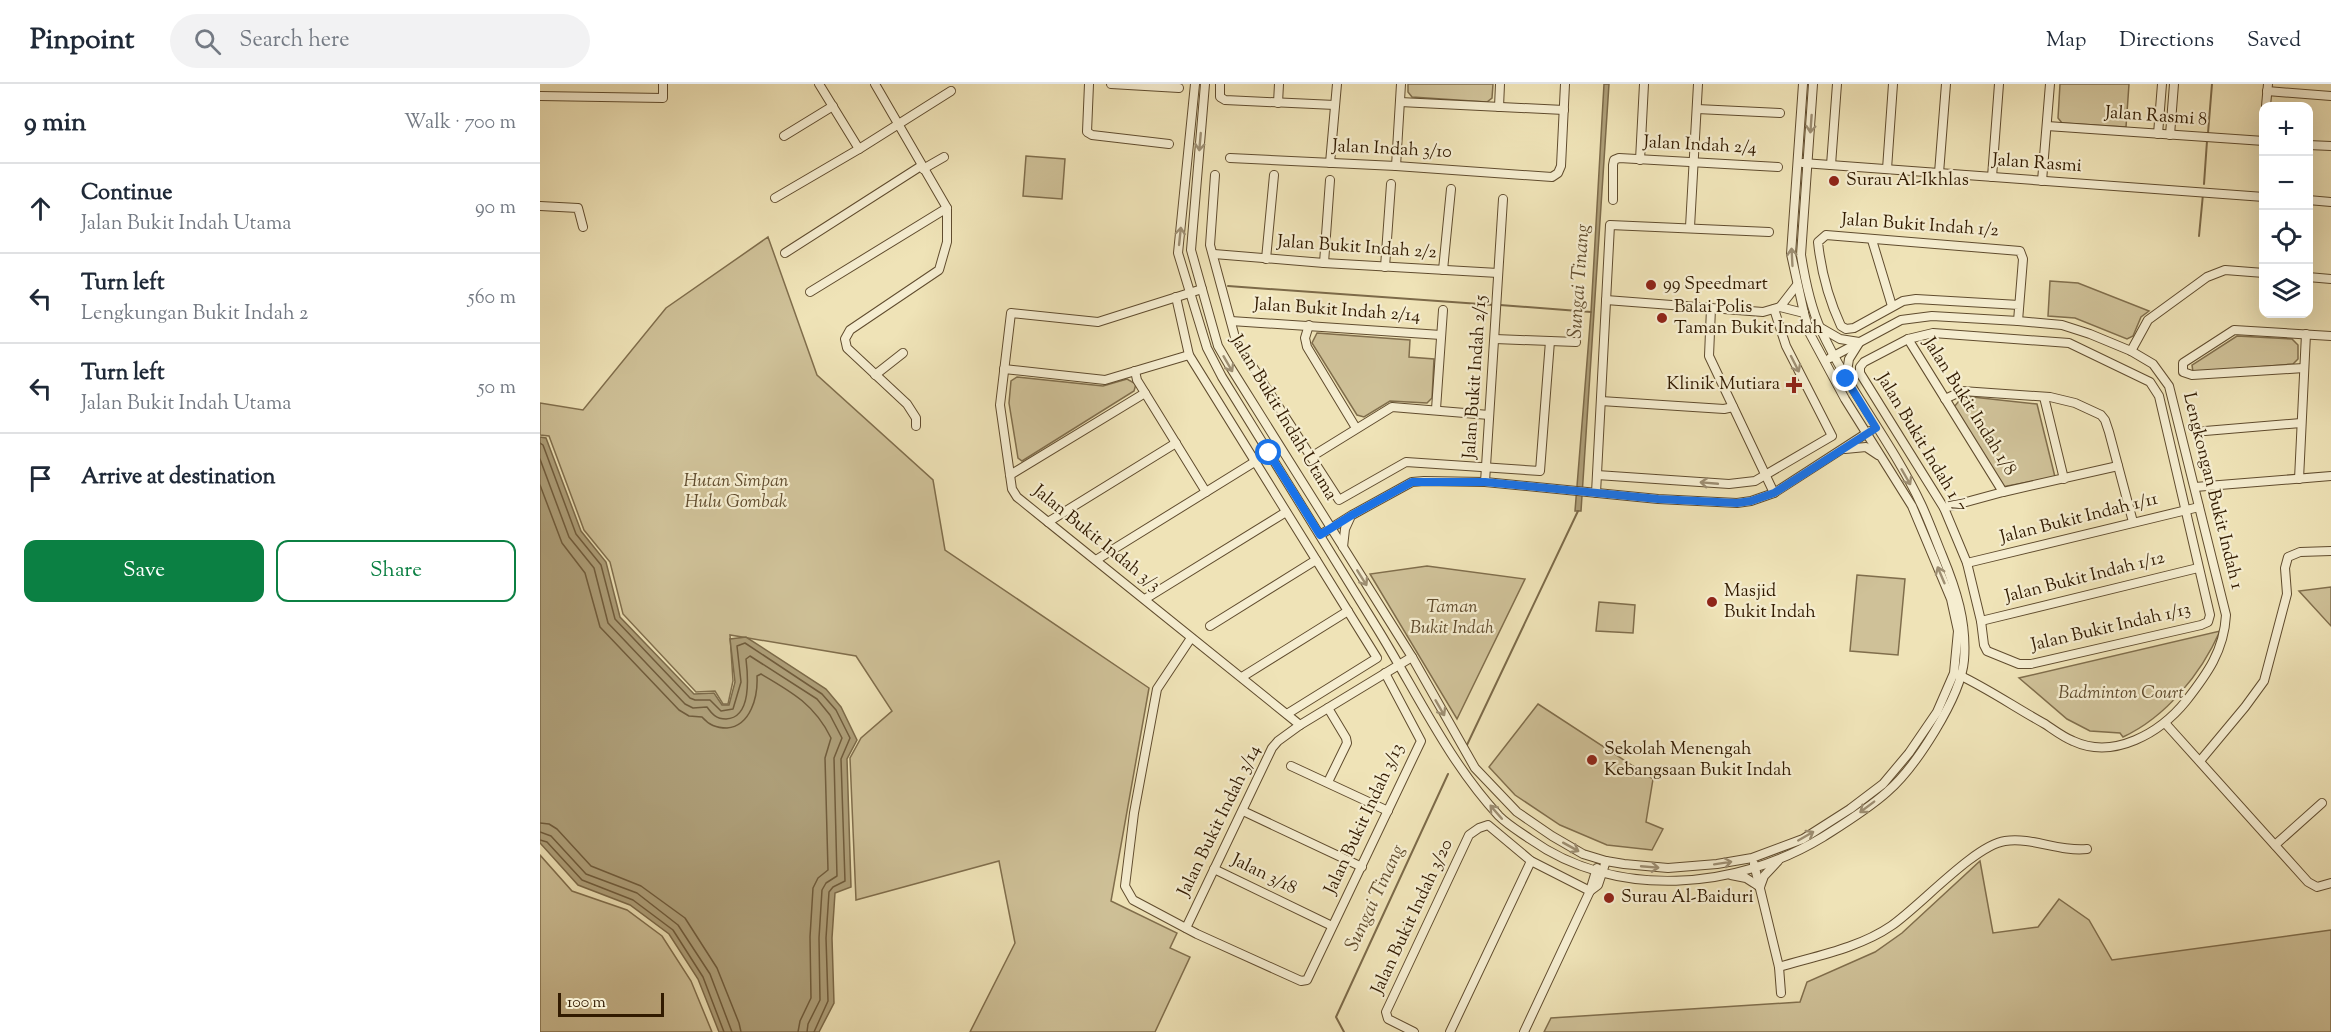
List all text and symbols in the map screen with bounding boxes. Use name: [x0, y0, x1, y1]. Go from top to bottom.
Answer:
search box: [170, 14, 590, 68]
text: Pinpoint: [30, 21, 134, 61]
icon: search: [191, 25, 224, 58]
text: Search here: [239, 25, 350, 57]
text: Map: [2046, 26, 2086, 56]
text: Directions: [2119, 26, 2214, 56]
text: Saved: [2247, 26, 2301, 56]
street label: Jalan Rasmi 8: [2103, 100, 2208, 134]
map controls: [2259, 102, 2313, 318]
button: +: [2259, 102, 2313, 156]
text: 9 min: [24, 105, 86, 142]
text: Walk · 700 m: [404, 109, 516, 138]
one-way arrow: [1805, 113, 1816, 133]
street label: Jalan Indah 2/4: [1642, 130, 1757, 162]
one-way arrow: [1194, 132, 1205, 152]
street label: Jalan Indah 3/10: [1331, 134, 1452, 166]
street label: Jalan Rasmi: [1990, 148, 2083, 180]
button: −: [2259, 156, 2313, 210]
place label: Surau Al-Ikhlas: [1846, 168, 1969, 194]
marker: Surau Al-Ikhlas: [1827, 174, 1841, 188]
text: Continue: [81, 178, 172, 210]
icon: ahead: [24, 192, 57, 225]
text: 90 m: [475, 194, 516, 223]
street label: Jalan Bukit Indah 1/2: [1839, 207, 2000, 245]
text: Jalan Bukit Indah Utama: [81, 210, 291, 239]
button: locate: [2259, 210, 2313, 264]
water label: Sungai Tinang: [1562, 222, 1598, 339]
one-way arrow: [1174, 227, 1185, 247]
street label: Jalan Bukit Indah 2/2: [1275, 229, 1438, 267]
one-way arrow: [1787, 247, 1798, 267]
button: layers: [2259, 264, 2313, 318]
text: Turn left: [81, 268, 164, 300]
place label: 99 Speedmart: [1663, 272, 1768, 298]
marker: 99 Speedmart: [1644, 278, 1658, 292]
icon: left: [24, 282, 57, 315]
text: 560 m: [468, 284, 516, 313]
street label: Jalan Bukit Indah 2/14: [1252, 292, 1421, 330]
street label: Jalan Bukit Indah 2/15: [1457, 294, 1495, 461]
place label: Balai Polis Taman Bukit Indah: [1674, 295, 1823, 342]
text: Lengkungan Bukit Indah 2: [81, 300, 308, 329]
marker: Balai Polis Taman Bukit Indah: [1655, 311, 1669, 325]
street label: Jalan Bukit Indah Utama: [1223, 329, 1343, 506]
street label: Jalan Bukit Indah 1/8: [1915, 332, 2022, 481]
one-way arrow: [1790, 354, 1801, 372]
one-way arrow: [1222, 355, 1234, 372]
text: Turn left: [81, 358, 164, 390]
route end: [1832, 365, 1858, 391]
street label: Jalan Bukit Indah 1/7: [1869, 368, 1973, 518]
icon: left: [24, 372, 57, 405]
place label: Klinik Mutiara: [1666, 372, 1780, 398]
text: 50 m: [478, 374, 516, 403]
marker: Klinik Mutiara: [1785, 376, 1803, 394]
text: Jalan Bukit Indah Utama: [81, 390, 291, 419]
street label: Lengkongan Bukit Indah 1: [2175, 390, 2249, 592]
route start: [1255, 439, 1281, 465]
icon: arrive: [24, 462, 57, 495]
text: Arrive at destination: [81, 462, 276, 494]
park label: Hutan Simpan Hulu Gombak: [683, 469, 789, 516]
one-way arrow: [1901, 469, 1913, 486]
one-way arrow: [1700, 477, 1720, 488]
street label: Jalan Bukit Indah 3/3: [1026, 479, 1166, 599]
street label: Jalan Bukit Indah 1/11: [1996, 487, 2161, 551]
button: Save: [24, 540, 264, 602]
button: Share: [276, 540, 516, 602]
street label: Jalan Bukit Indah 1/12: [2001, 545, 2168, 611]
one-way arrow: [1935, 567, 1946, 585]
one-way arrow: [1356, 569, 1368, 586]
place label: Masjid Bukit Indah: [1724, 579, 1816, 626]
park label: Taman Bukit Indah: [1410, 595, 1494, 642]
marker: Masjid Bukit Indah: [1705, 595, 1719, 609]
street label: Jalan Bukit Indah 1/13: [2028, 597, 2193, 659]
park label: Badminton Court: [2058, 681, 2184, 707]
one-way arrow: [1435, 699, 1447, 716]
place label: Sekolah Menengah Kebangsaan Bukit Indah: [1604, 737, 1792, 784]
street label: Jalan Bukit Indah 3/13: [1318, 739, 1411, 900]
street label: Jalan Bukit Indah 3/14: [1172, 741, 1268, 902]
marker: Sekolah Menengah Kebangsaan Bukit Indah: [1585, 753, 1599, 767]
one-way arrow: [1859, 801, 1875, 814]
one-way arrow: [1489, 805, 1503, 820]
one-way arrow: [1797, 830, 1814, 842]
street label: Jalan Bukit Indah 3/20: [1365, 835, 1460, 1000]
water label: Sungai Tinang: [1339, 839, 1414, 956]
one-way arrow: [1562, 841, 1579, 853]
street label: Jalan 3/18: [1226, 848, 1301, 902]
one-way arrow: [1713, 857, 1733, 868]
one-way arrow: [1640, 862, 1660, 873]
place label: Surau Al-Baiduri: [1621, 885, 1754, 911]
marker: Surau Al-Baiduri: [1602, 891, 1616, 905]
scale bar: [558, 990, 664, 1018]
text: 100 m: [567, 992, 606, 1015]

